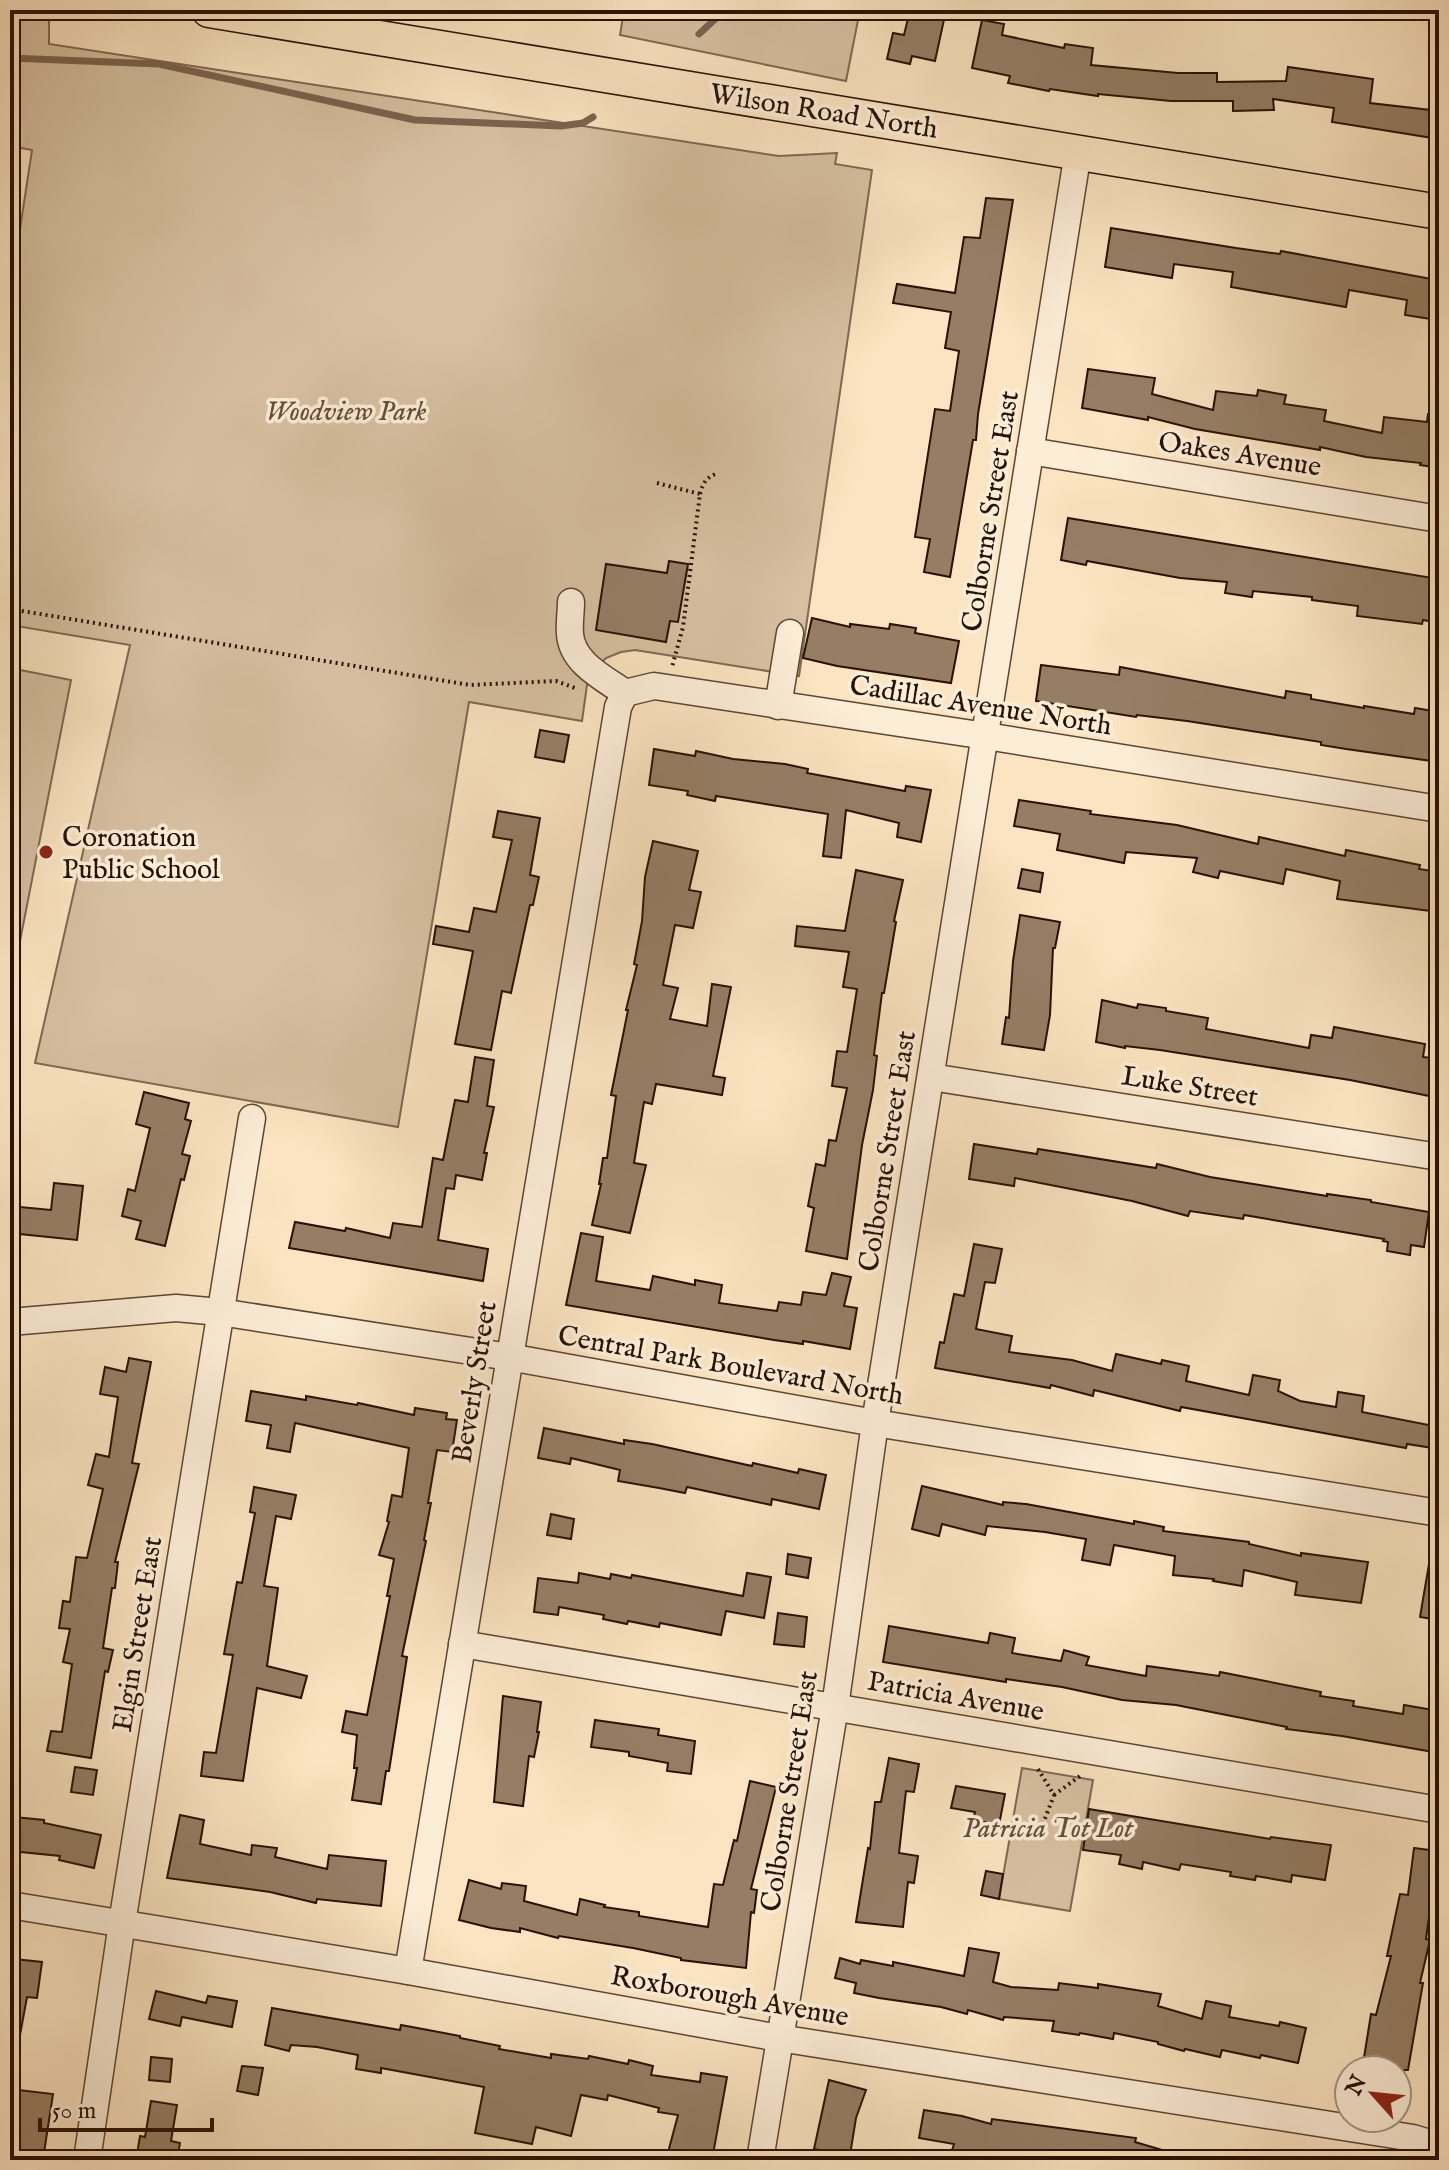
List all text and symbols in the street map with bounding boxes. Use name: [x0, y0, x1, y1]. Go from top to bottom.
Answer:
street label: Wilson Road North: [707, 77, 940, 148]
street label: Colborne Street East: [955, 388, 1028, 634]
park label: Woodview Park: [265, 395, 427, 430]
street label: Oakes Avenue: [1156, 425, 1324, 486]
street label: Cadillac Avenue North: [847, 668, 1114, 744]
place label: Coronation Public School: [62, 821, 220, 888]
marker: Coronation Public School: [37, 843, 55, 861]
street label: Colborne Street East: [852, 1028, 925, 1274]
street label: Luke Street: [1119, 1059, 1261, 1116]
street label: Beverly Street: [445, 1298, 506, 1466]
street label: Central Park Boulevard North: [555, 1319, 906, 1414]
street label: Elgin Street East: [106, 1534, 171, 1735]
street label: Patricia Avenue: [865, 1665, 1047, 1730]
street label: Colborne Street East: [754, 1668, 827, 1914]
park label: Patricia Tot Lot: [963, 1812, 1134, 1847]
street label: Roxborough Avenue: [608, 1959, 851, 2036]
north arrow: [1333, 2054, 1413, 2134]
text: N: [1340, 2071, 1374, 2102]
scale bar: [40, 2082, 212, 2132]
text: 50 m: [52, 2096, 96, 2127]

